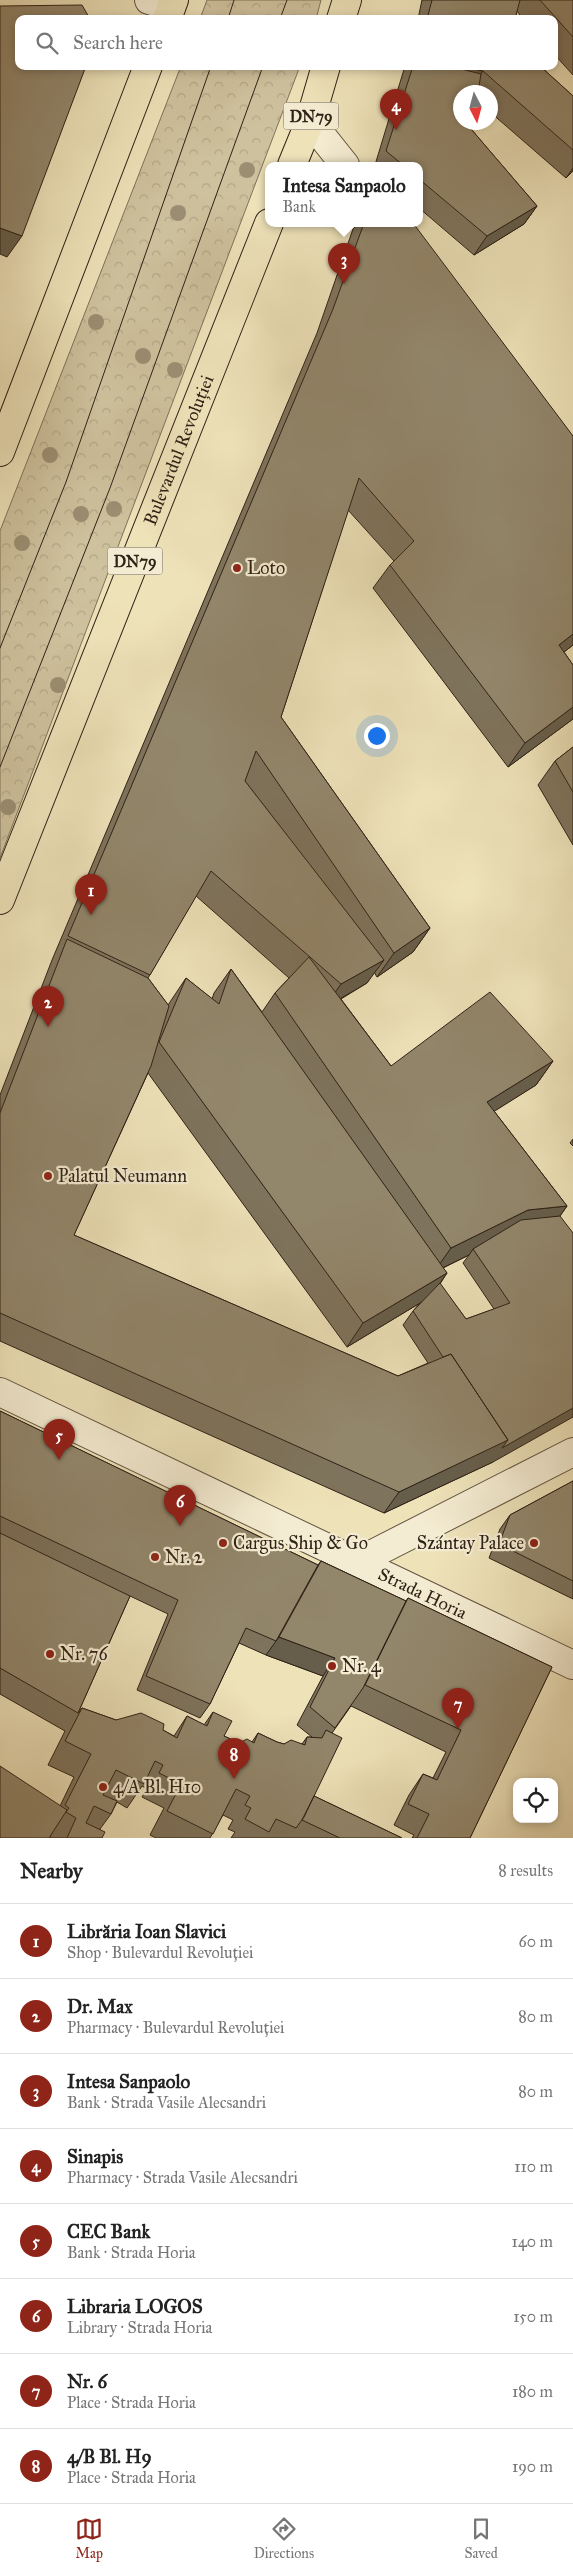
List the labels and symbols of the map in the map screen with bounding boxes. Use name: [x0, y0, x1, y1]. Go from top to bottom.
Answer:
north arrow: [453, 85, 498, 130]
pin: 4: [380, 89, 412, 130]
road number: DN79: [284, 102, 338, 130]
pin: 3: [328, 243, 360, 284]
street label: Bulevardul Revoluției: [139, 372, 218, 529]
road number: DN79: [108, 548, 162, 574]
place label: Loto: [247, 557, 285, 579]
marker: Loto: [231, 562, 243, 574]
your location: [364, 723, 390, 749]
pin: 1: [75, 874, 107, 915]
pin: 2: [32, 986, 64, 1027]
place label: Palatul Neumann: [58, 1165, 187, 1187]
marker: Palatul Neumann: [42, 1170, 54, 1182]
pin: 5: [43, 1419, 75, 1460]
pin: 6: [164, 1485, 196, 1526]
place label: Cargus Ship & Go: [233, 1532, 368, 1555]
place label: Szántay Palace: [417, 1532, 524, 1554]
marker: Cargus Ship & Go: [217, 1537, 229, 1549]
marker: Szántay Palace: [528, 1537, 540, 1549]
place label: Nr. 2: [165, 1546, 203, 1568]
marker: Nr. 2: [149, 1551, 161, 1563]
street label: Strada Horia: [375, 1563, 471, 1624]
place label: Nr. 76: [60, 1643, 108, 1665]
marker: Nr. 76: [44, 1648, 56, 1660]
place label: Nr. 4: [342, 1655, 382, 1677]
marker: Nr. 4: [326, 1660, 338, 1672]
pin: 7: [442, 1688, 474, 1729]
pin: 8: [218, 1738, 250, 1779]
place label: 4/A Bl. H10: [113, 1776, 201, 1798]
marker: 4/A Bl. H10: [97, 1781, 109, 1793]

